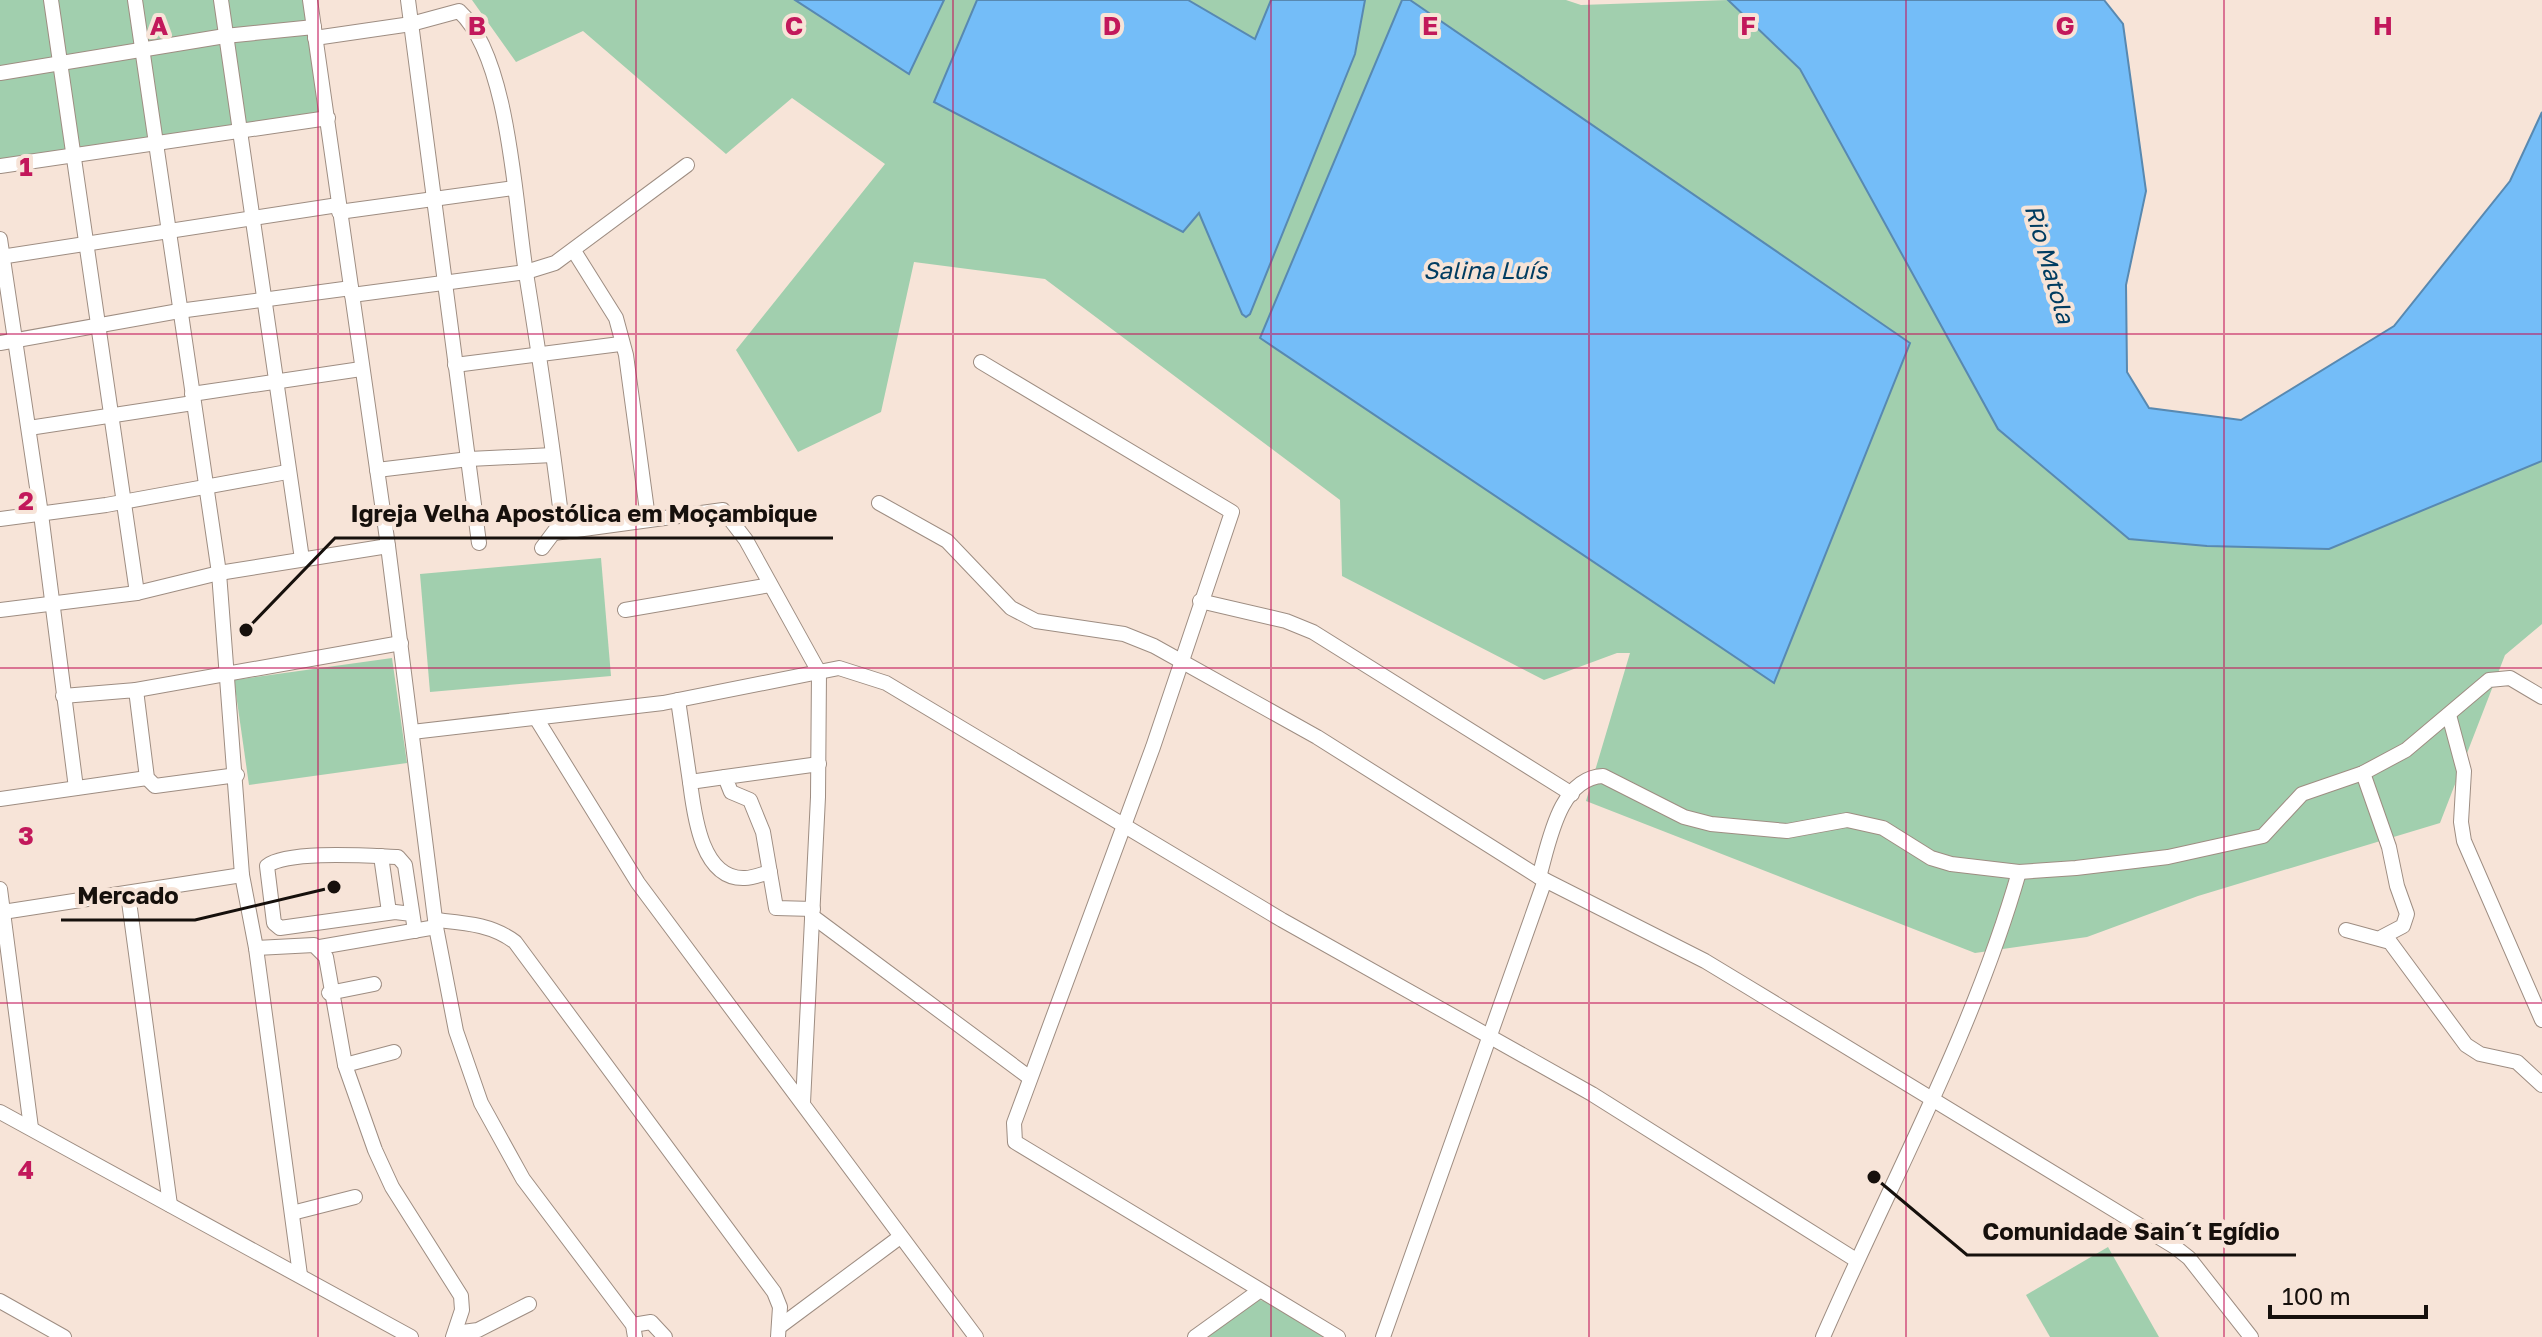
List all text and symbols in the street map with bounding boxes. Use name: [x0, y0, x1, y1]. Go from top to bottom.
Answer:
text: A: [150, 10, 169, 41]
text: B: [468, 10, 486, 41]
text: C: [785, 10, 803, 41]
text: D: [1103, 10, 1121, 41]
text: E: [1422, 10, 1438, 41]
text: F: [1740, 10, 1756, 41]
text: G: [2055, 10, 2075, 41]
text: H: [2373, 10, 2393, 41]
text: 1: [19, 151, 33, 182]
water label: Rio Matola: [2020, 201, 2082, 328]
water label: Salina Luís: [1423, 255, 1548, 284]
text: 2: [18, 485, 34, 516]
callout: Igreja Velha Apostólica em Moçambique: [335, 490, 833, 538]
text: Igreja Velha Apostólica em Moçambique: [351, 498, 817, 527]
text: 3: [18, 820, 34, 851]
callout: Mercado: [61, 872, 195, 920]
text: Mercado: [77, 880, 179, 909]
text: 4: [18, 1154, 34, 1185]
callout: Comunidade Sain´t Egídio: [1967, 1207, 2296, 1255]
text: Comunidade Sain´t Egídio: [1982, 1216, 2280, 1245]
scale bar: [2270, 1269, 2426, 1319]
text: 100 m: [2282, 1281, 2351, 1310]

